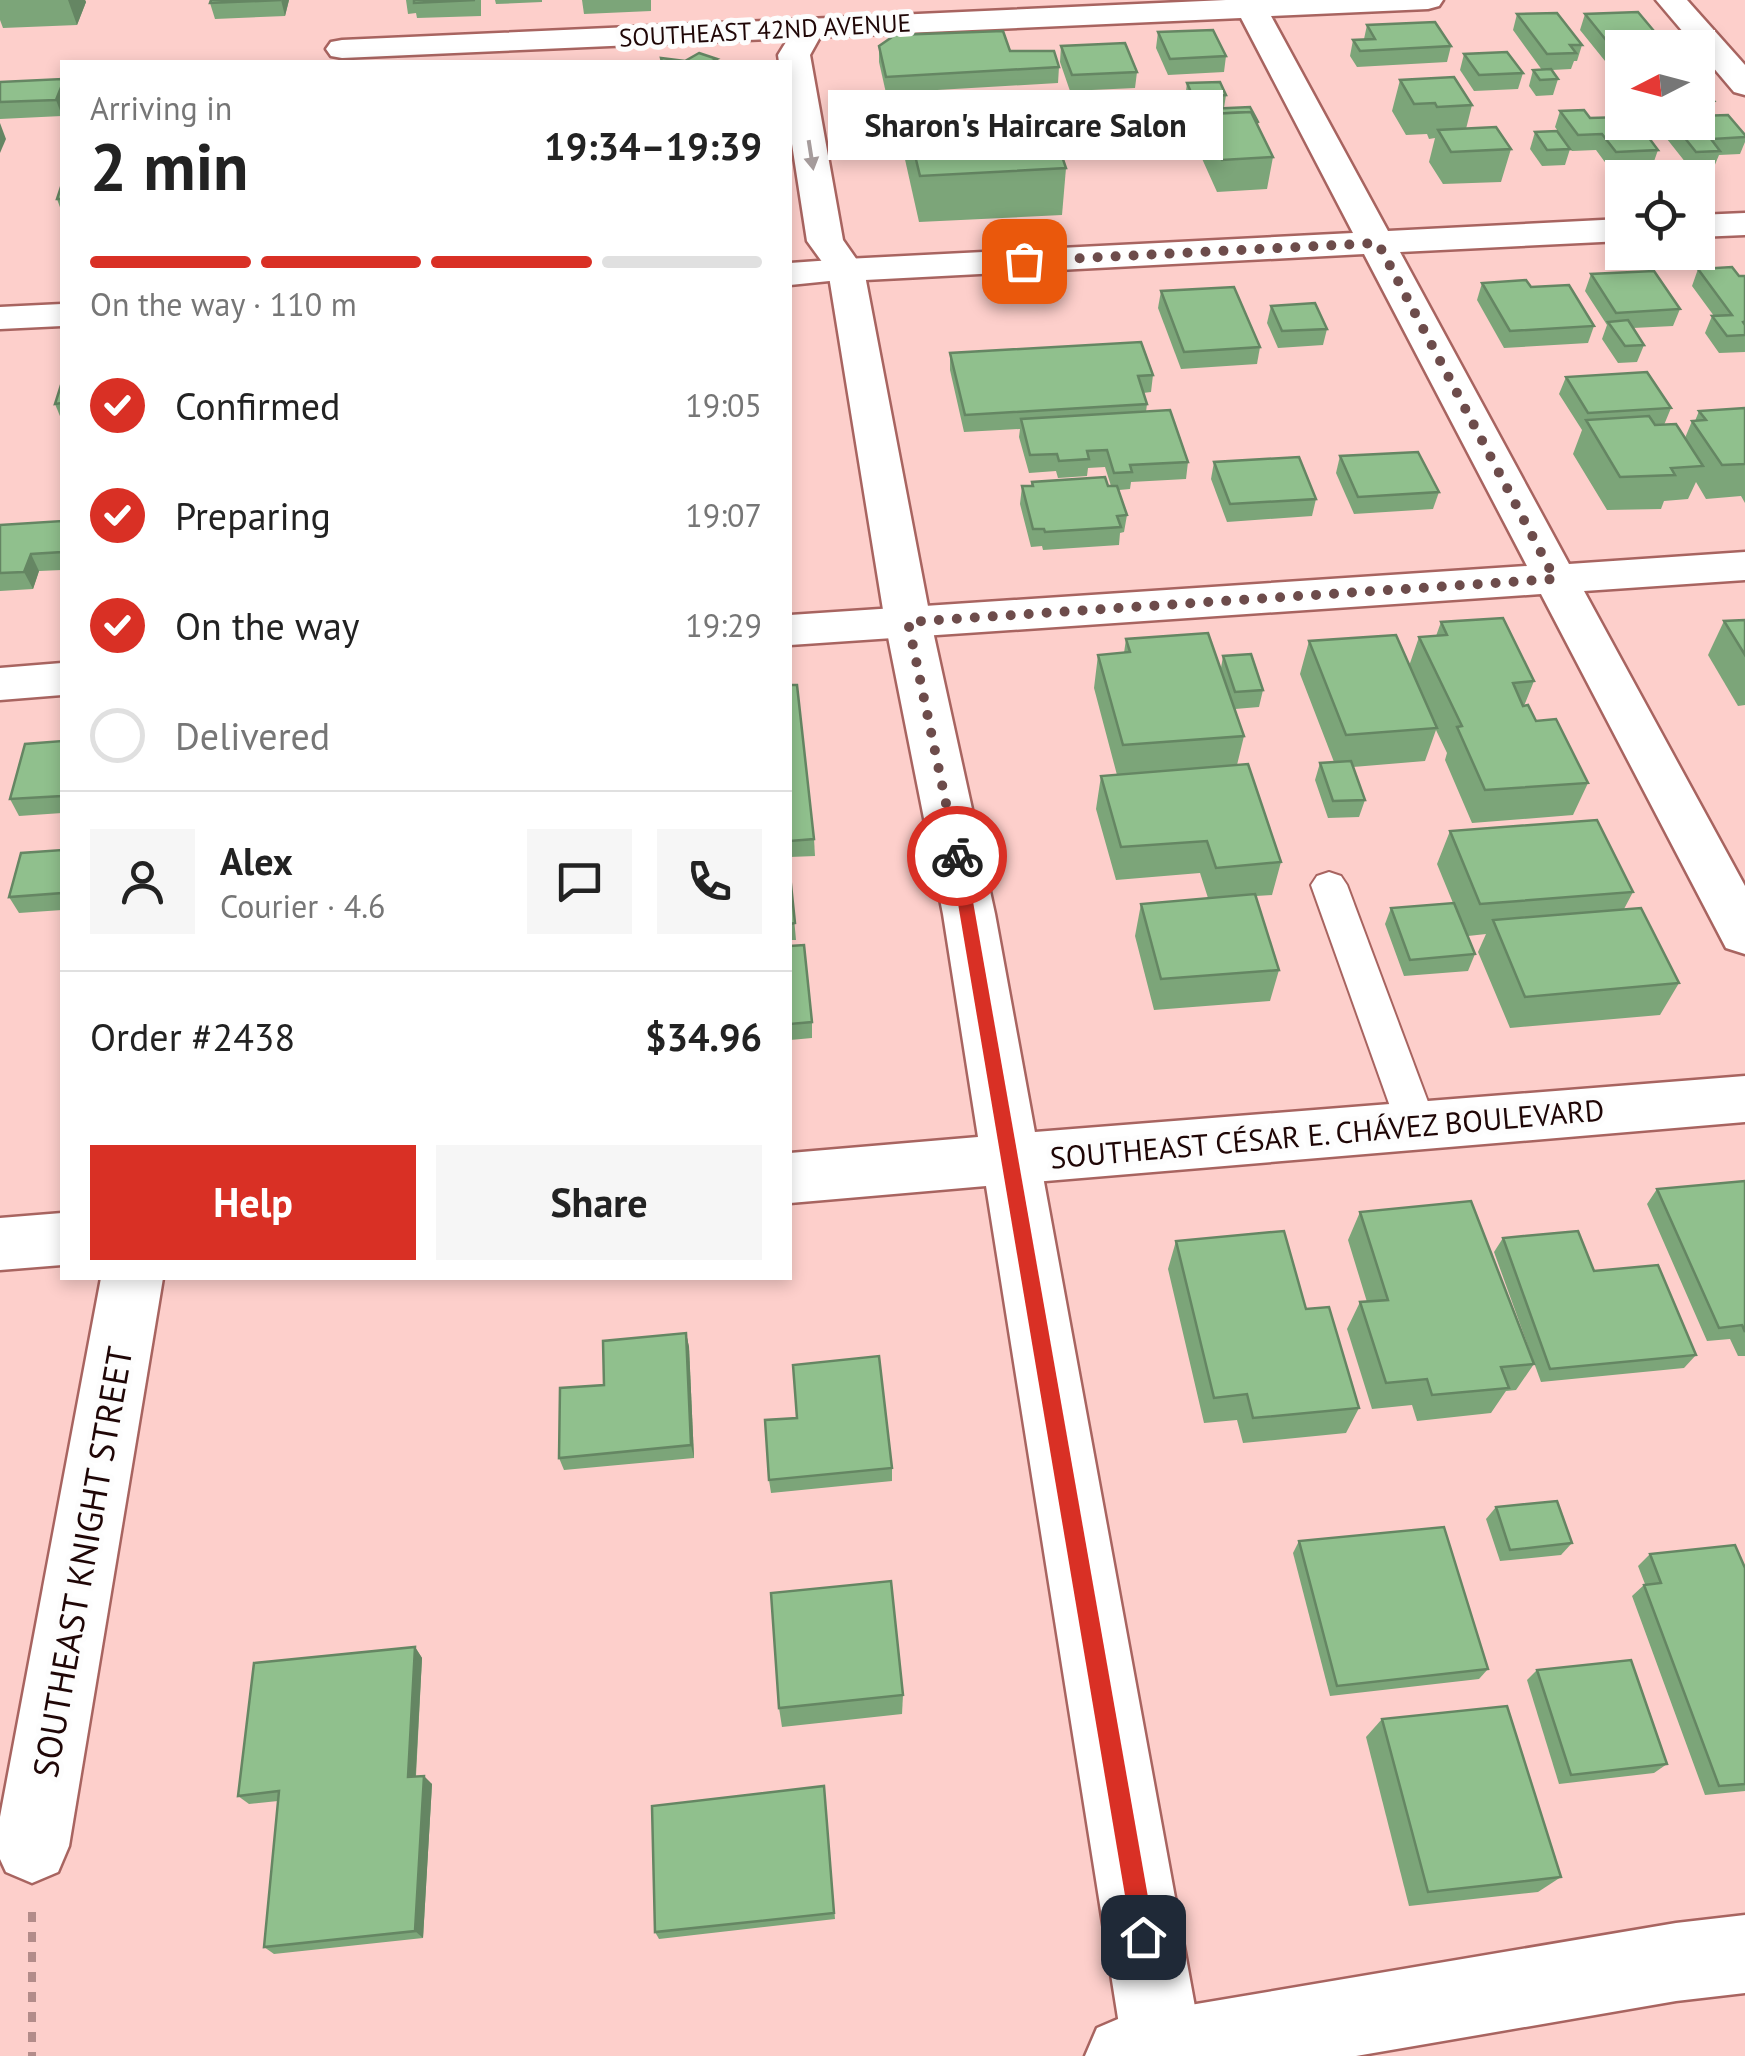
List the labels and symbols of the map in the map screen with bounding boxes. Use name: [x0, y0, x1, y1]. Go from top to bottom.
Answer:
street label: SOUTHEAST 42ND AVENUE: [618, 6, 912, 54]
north arrow: [1605, 30, 1715, 140]
callout: Sharon's Haircare Salon: [826, 91, 1222, 161]
one-way arrow: [804, 140, 819, 171]
pin: [982, 219, 1067, 304]
courier: [907, 806, 1007, 906]
street label: SOUTHEAST CÉSAR E. CHÁVEZ BOULEVARD: [1048, 1089, 1606, 1177]
street label: SOUTHEAST KNIGHT STREET: [21, 1343, 143, 1781]
pin: [1101, 1895, 1186, 1980]

